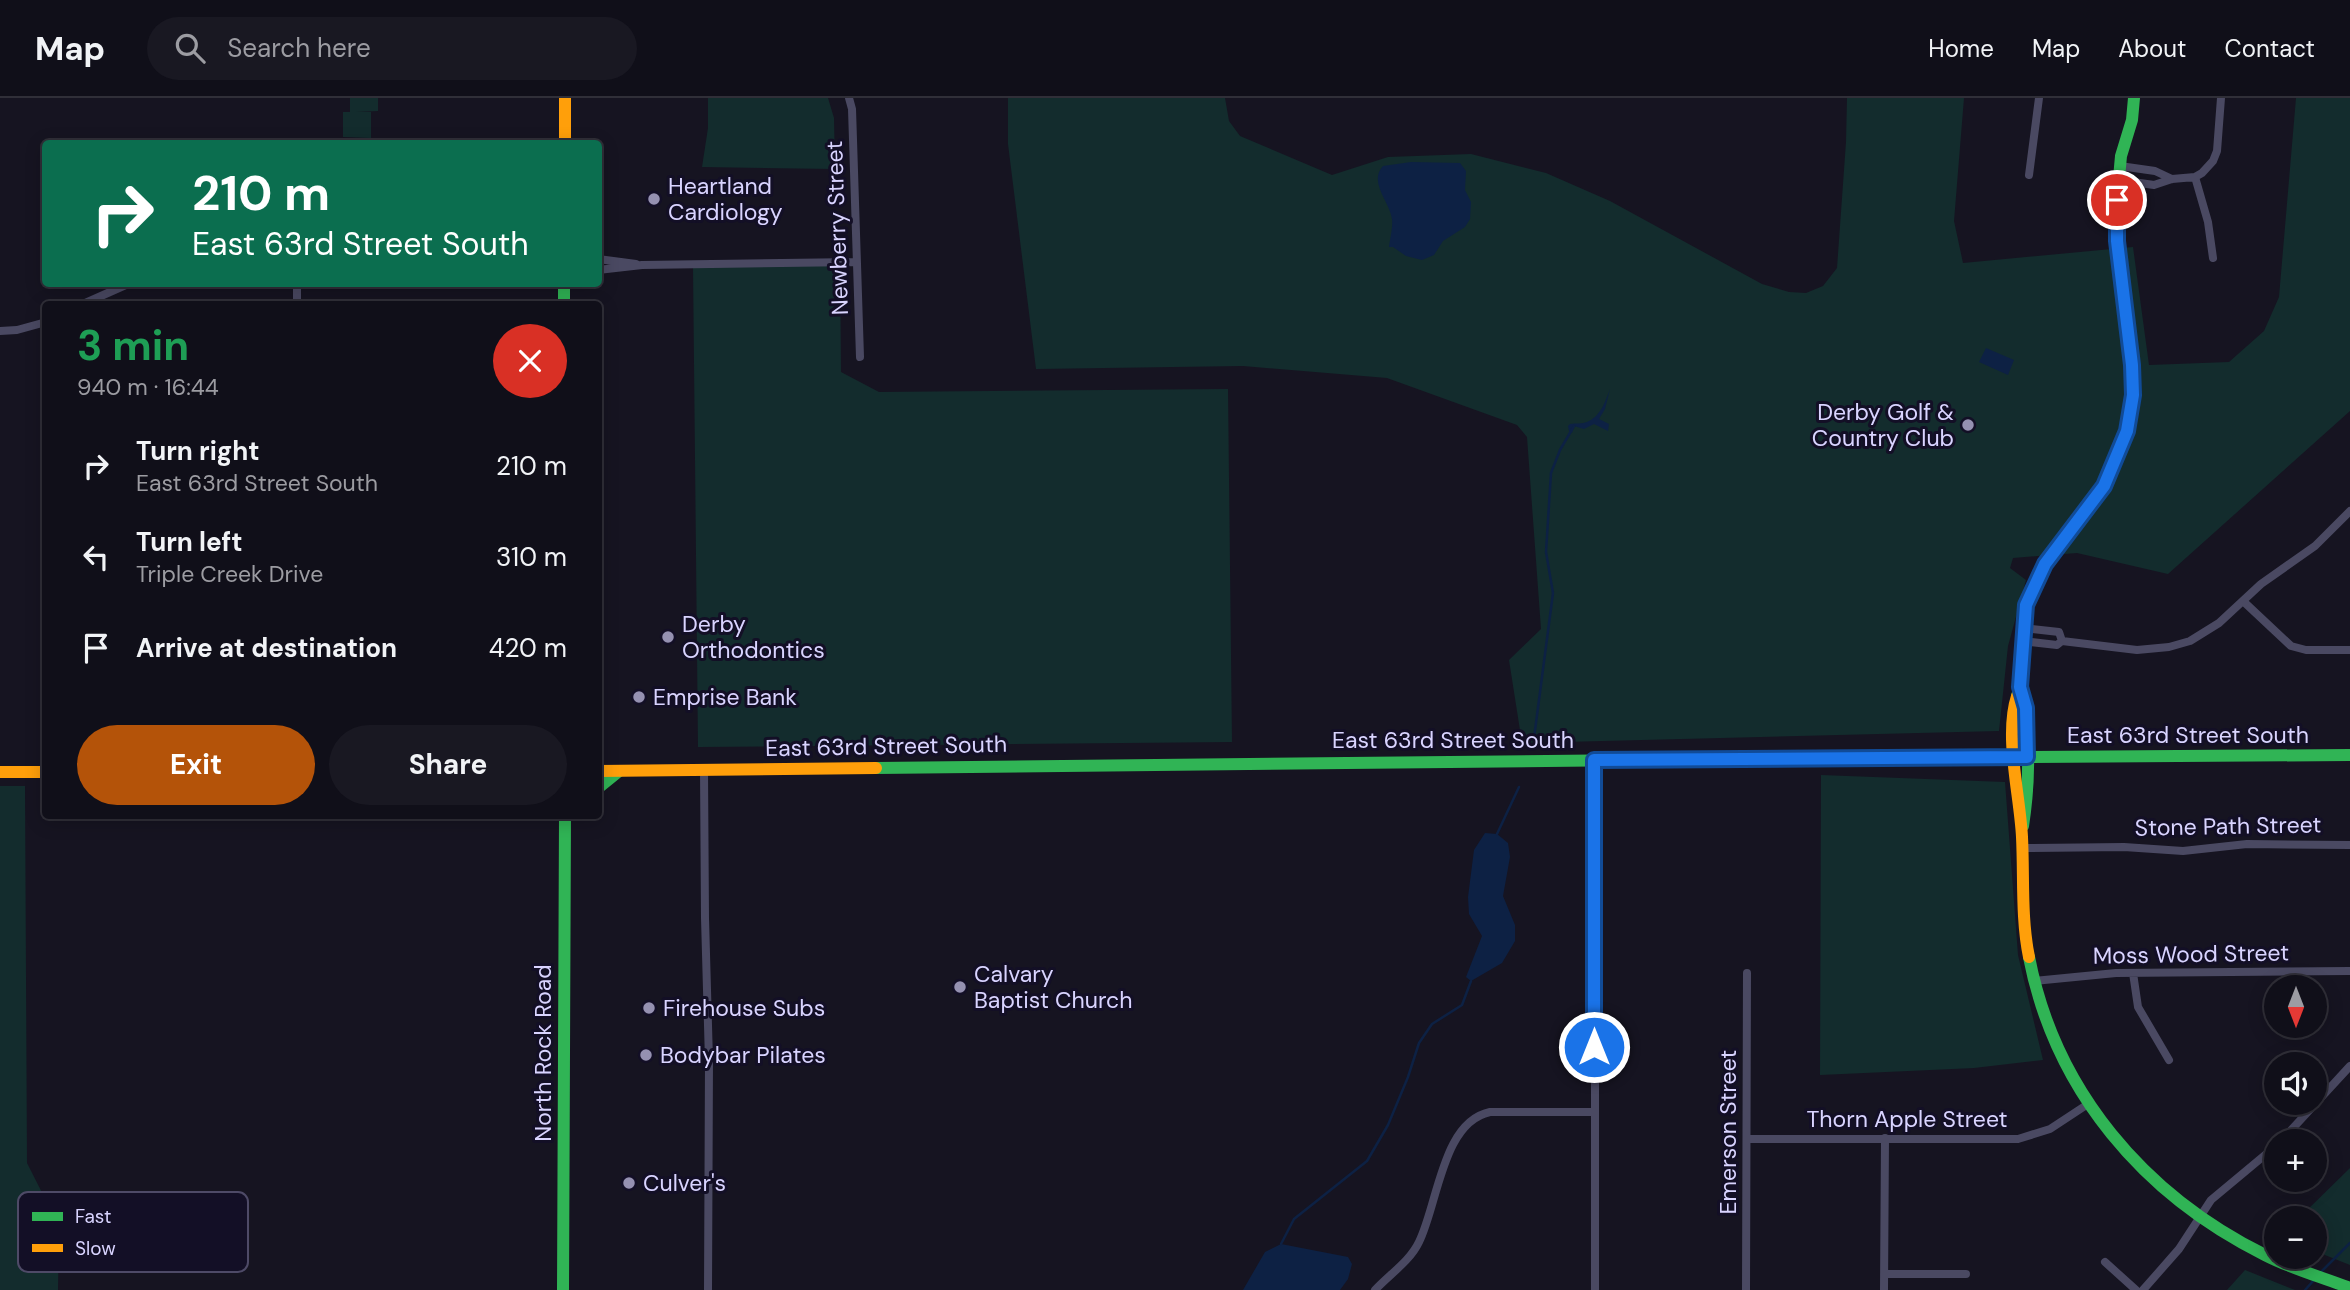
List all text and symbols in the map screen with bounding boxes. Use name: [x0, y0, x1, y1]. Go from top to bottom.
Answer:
search box: [147, 17, 637, 80]
text: Map: [35, 27, 105, 70]
icon: search: [171, 29, 209, 67]
text: Search here: [227, 31, 371, 65]
text: Home: [1928, 33, 1994, 64]
text: Map: [2032, 33, 2080, 64]
text: About: [2118, 33, 2187, 64]
text: Contact: [2225, 33, 2315, 64]
street label: Newberry Street: [819, 140, 855, 316]
text: 210 m: [192, 161, 330, 225]
icon: right: [77, 168, 168, 259]
pin: [2087, 170, 2147, 230]
place label: Heartland Cardiology: [668, 171, 783, 227]
icon: arrive: [2098, 181, 2136, 219]
marker: Heartland Cardiology: [646, 191, 662, 207]
text: East 63rd Street South: [192, 223, 529, 265]
text: 3 min: [77, 318, 189, 373]
button: close: [493, 324, 567, 398]
text: 940 m · 16:44: [77, 372, 219, 402]
place label: Derby Golf & Country Club: [1812, 397, 1954, 453]
marker: Derby Golf & Country Club: [1960, 417, 1976, 433]
text: Turn right: [136, 434, 260, 468]
icon: right: [77, 447, 115, 485]
text: 210 m: [496, 449, 567, 483]
text: East 63rd Street South: [136, 468, 378, 498]
text: Turn left: [136, 525, 243, 559]
icon: left: [77, 538, 115, 576]
text: 310 m: [496, 540, 567, 574]
text: Triple Creek Drive: [136, 559, 323, 589]
place label: Derby Orthodontics: [682, 609, 825, 665]
icon: arrive: [77, 629, 115, 667]
marker: Derby Orthodontics: [660, 629, 676, 645]
text: Arrive at destination: [136, 631, 397, 665]
text: 420 m: [489, 631, 567, 665]
place label: Emprise Bank: [653, 682, 797, 712]
marker: Emprise Bank: [631, 689, 647, 705]
street label: East 63rd Street South: [2067, 720, 2309, 750]
button: Exit: [77, 725, 315, 805]
button: Share: [329, 725, 567, 805]
street label: East 63rd Street South: [1332, 725, 1574, 755]
street label: East 63rd Street South: [765, 729, 1007, 763]
street label: Stone Path Street: [2134, 809, 2322, 843]
street label: Moss Wood Street: [2093, 937, 2289, 971]
place label: Calvary Baptist Church: [974, 959, 1132, 1015]
street label: North Rock Road: [528, 964, 558, 1142]
north arrow: [2264, 975, 2328, 1038]
map controls: [2264, 975, 2327, 1269]
marker: Calvary Baptist Church: [952, 979, 968, 995]
place label: Firehouse Subs: [663, 993, 825, 1023]
marker: Firehouse Subs: [641, 1000, 657, 1016]
position arrow: [1557, 1010, 1631, 1084]
place label: Bodybar Pilates: [660, 1040, 826, 1070]
marker: Bodybar Pilates: [638, 1047, 654, 1063]
street label: Emerson Street: [1713, 1050, 1743, 1214]
button: sound: [2264, 1052, 2327, 1115]
street label: Thorn Apple Street: [1806, 1104, 2008, 1134]
button: +: [2264, 1129, 2327, 1192]
place label: Culver's: [643, 1168, 726, 1198]
marker: Culver's: [621, 1175, 637, 1191]
legend: [18, 1192, 248, 1272]
text: Fast: [75, 1204, 111, 1229]
button: −: [2264, 1206, 2327, 1269]
text: Slow: [75, 1236, 116, 1261]

